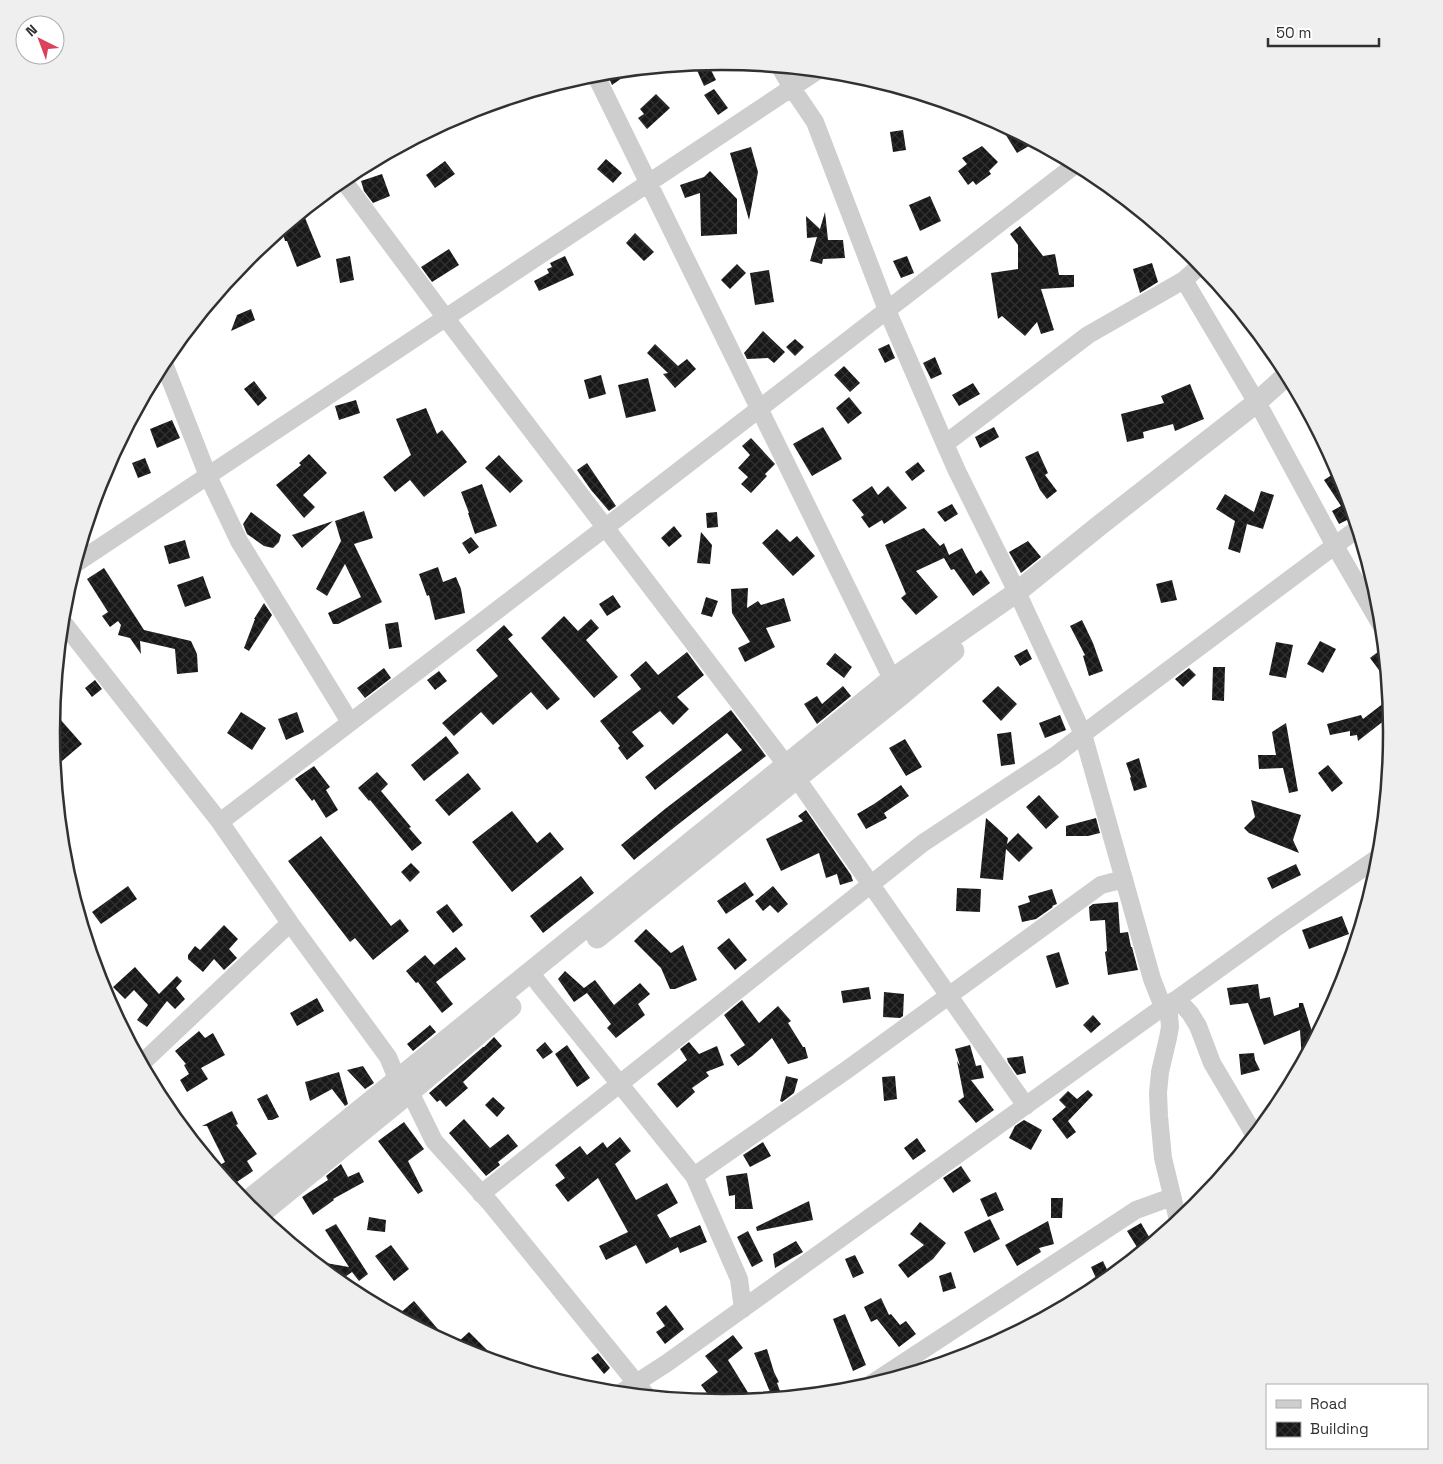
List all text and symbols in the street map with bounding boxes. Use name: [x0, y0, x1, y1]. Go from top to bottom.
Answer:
north arrow: [15, 15, 65, 65]
scale bar: [1268, 15, 1379, 47]
text: N: [22, 21, 41, 40]
text: 50 m: [1276, 23, 1311, 42]
legend: [1266, 1384, 1428, 1449]
text: Road: [1310, 1394, 1347, 1413]
text: Building: [1310, 1419, 1369, 1438]

